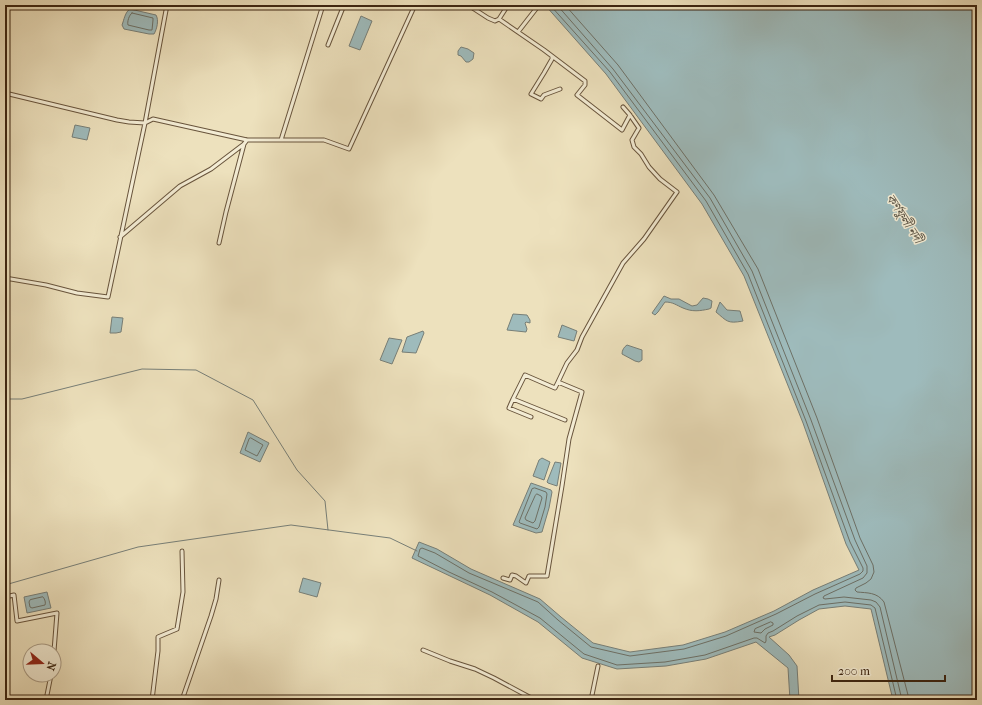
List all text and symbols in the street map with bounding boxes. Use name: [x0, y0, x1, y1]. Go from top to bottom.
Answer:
water label: কর্ণফুলী নদী: [883, 191, 927, 247]
north arrow: [22, 643, 62, 683]
scale bar: [832, 657, 945, 683]
text: N: [43, 660, 58, 673]
text: 200 m: [838, 664, 870, 678]

